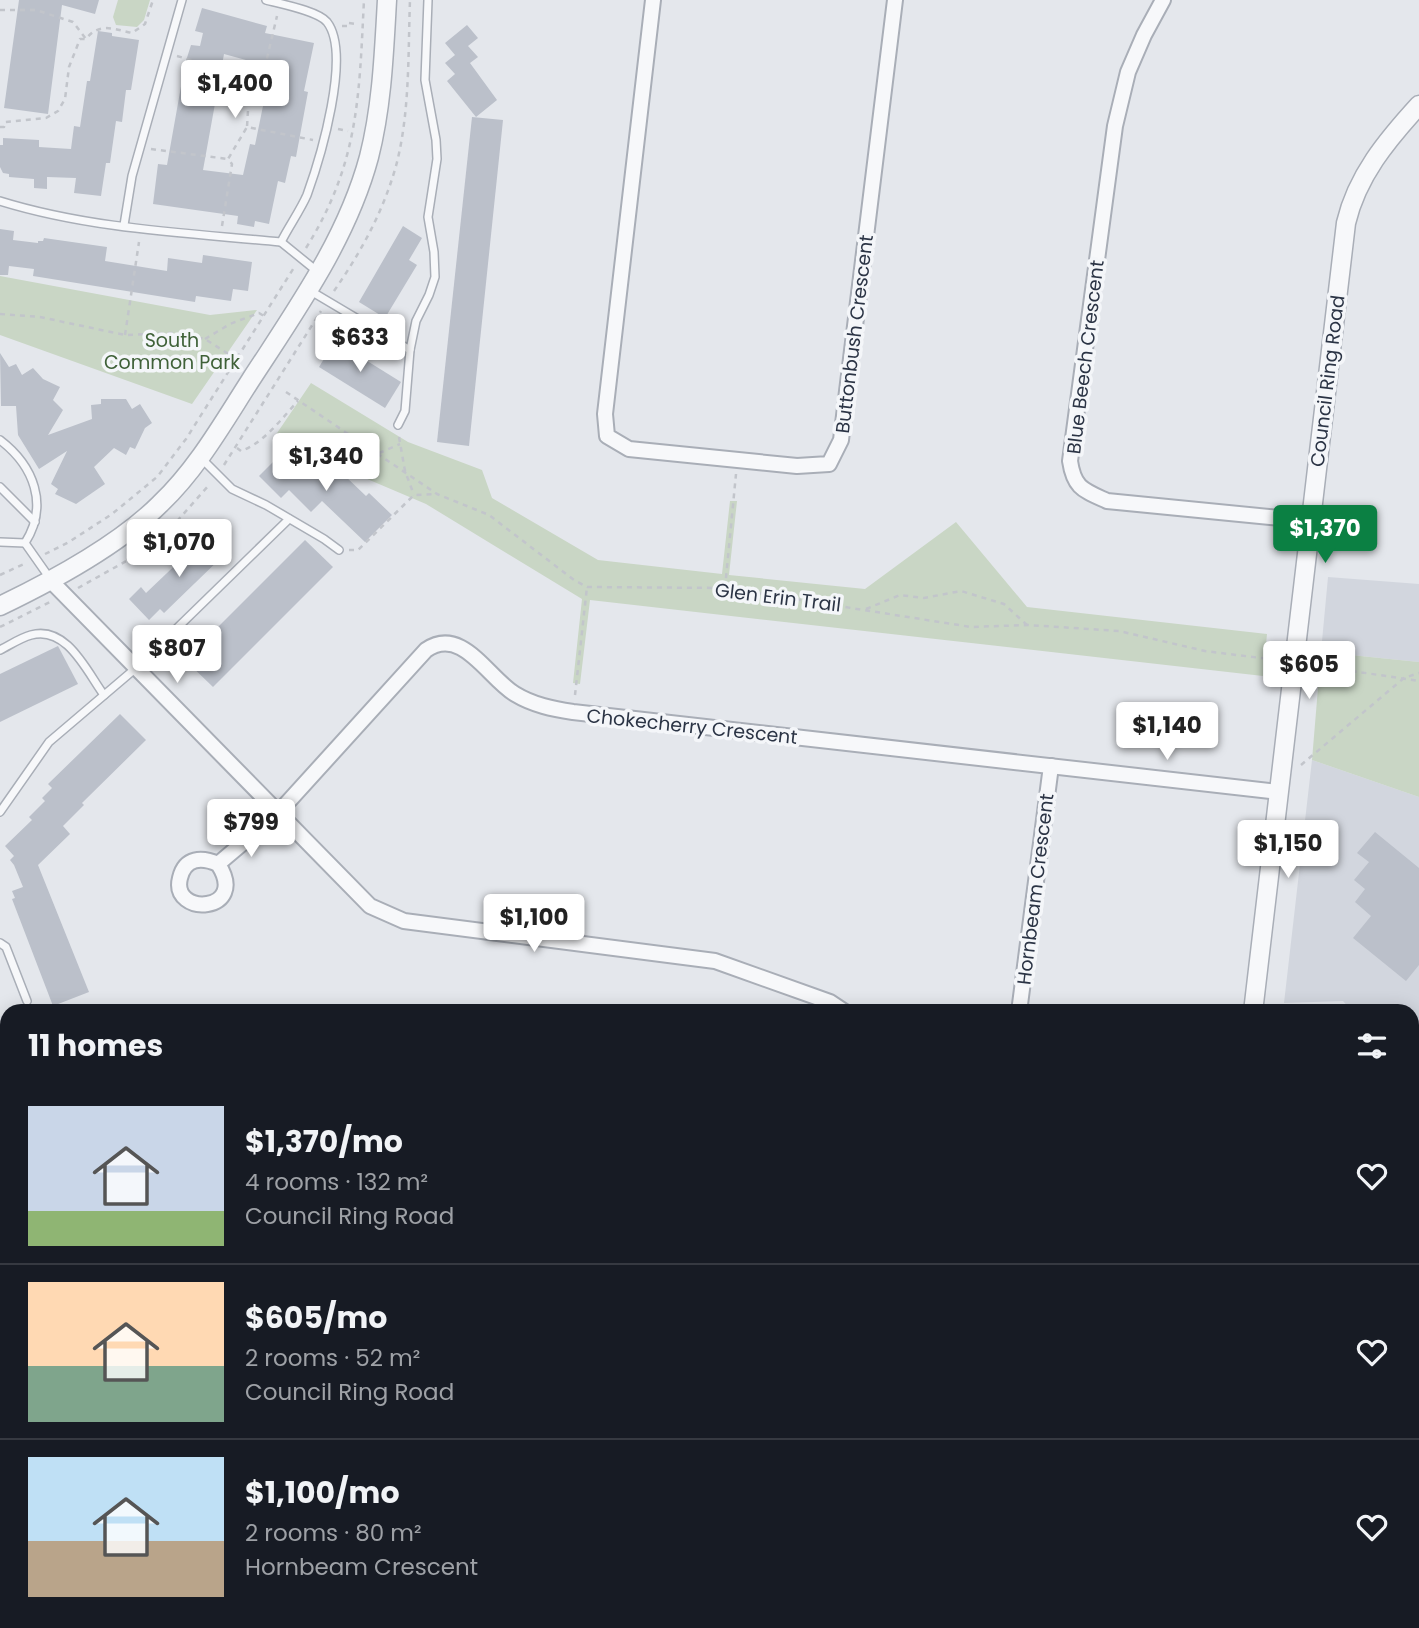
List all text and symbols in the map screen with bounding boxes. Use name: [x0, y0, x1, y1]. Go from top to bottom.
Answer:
pin: $1,400: [178, 60, 292, 120]
text: $1,400: [197, 67, 273, 99]
street label: Buttonbush Crescent: [829, 233, 880, 435]
street label: Blue Beech Crescent: [1060, 258, 1111, 456]
street label: Council Ring Road: [1304, 294, 1351, 468]
pin: $633: [319, 314, 401, 374]
text: $633: [331, 321, 389, 353]
park label: South Common Park: [104, 327, 240, 376]
pin: $1,340: [269, 434, 383, 493]
text: $1,340: [289, 440, 363, 472]
pin: $1,370: [1268, 505, 1382, 565]
text: $1,370: [1289, 512, 1361, 544]
pin: $1,070: [122, 520, 236, 579]
text: $1,070: [143, 526, 215, 558]
street label: Glen Erin Trail: [713, 576, 843, 619]
pin: $807: [136, 626, 218, 685]
text: $807: [148, 632, 206, 664]
pin: $605: [1268, 642, 1350, 701]
text: $605: [1279, 648, 1339, 680]
street label: Chokecherry Crescent: [585, 702, 799, 751]
pin: $1,140: [1110, 702, 1224, 762]
text: $1,140: [1132, 709, 1202, 741]
street label: Hornbeam Crescent: [1010, 792, 1061, 986]
pin: $799: [210, 800, 292, 859]
text: $799: [223, 806, 279, 838]
pin: $1,150: [1231, 820, 1345, 880]
text: $1,150: [1254, 827, 1322, 859]
pin: $1,100: [477, 894, 591, 954]
text: $1,100: [499, 901, 569, 933]
text: 11 homes: [28, 1024, 163, 1067]
icon: filters: [1353, 1027, 1391, 1065]
text: $1,370/mo: [245, 1120, 403, 1163]
icon: home: [84, 1134, 168, 1218]
icon: heart: [1353, 1157, 1391, 1195]
text: 4 rooms · 132 m²: [245, 1166, 428, 1198]
text: Council Ring Road: [245, 1200, 454, 1232]
text: $605/mo: [245, 1296, 387, 1339]
icon: home: [84, 1310, 168, 1394]
icon: heart: [1353, 1333, 1391, 1371]
text: 2 rooms · 52 m²: [245, 1342, 420, 1374]
text: Council Ring Road: [245, 1376, 454, 1408]
text: $1,100/mo: [245, 1471, 400, 1514]
icon: home: [84, 1485, 168, 1569]
icon: heart: [1353, 1508, 1391, 1546]
text: 2 rooms · 80 m²: [245, 1517, 422, 1549]
text: Hornbeam Crescent: [245, 1551, 478, 1583]

